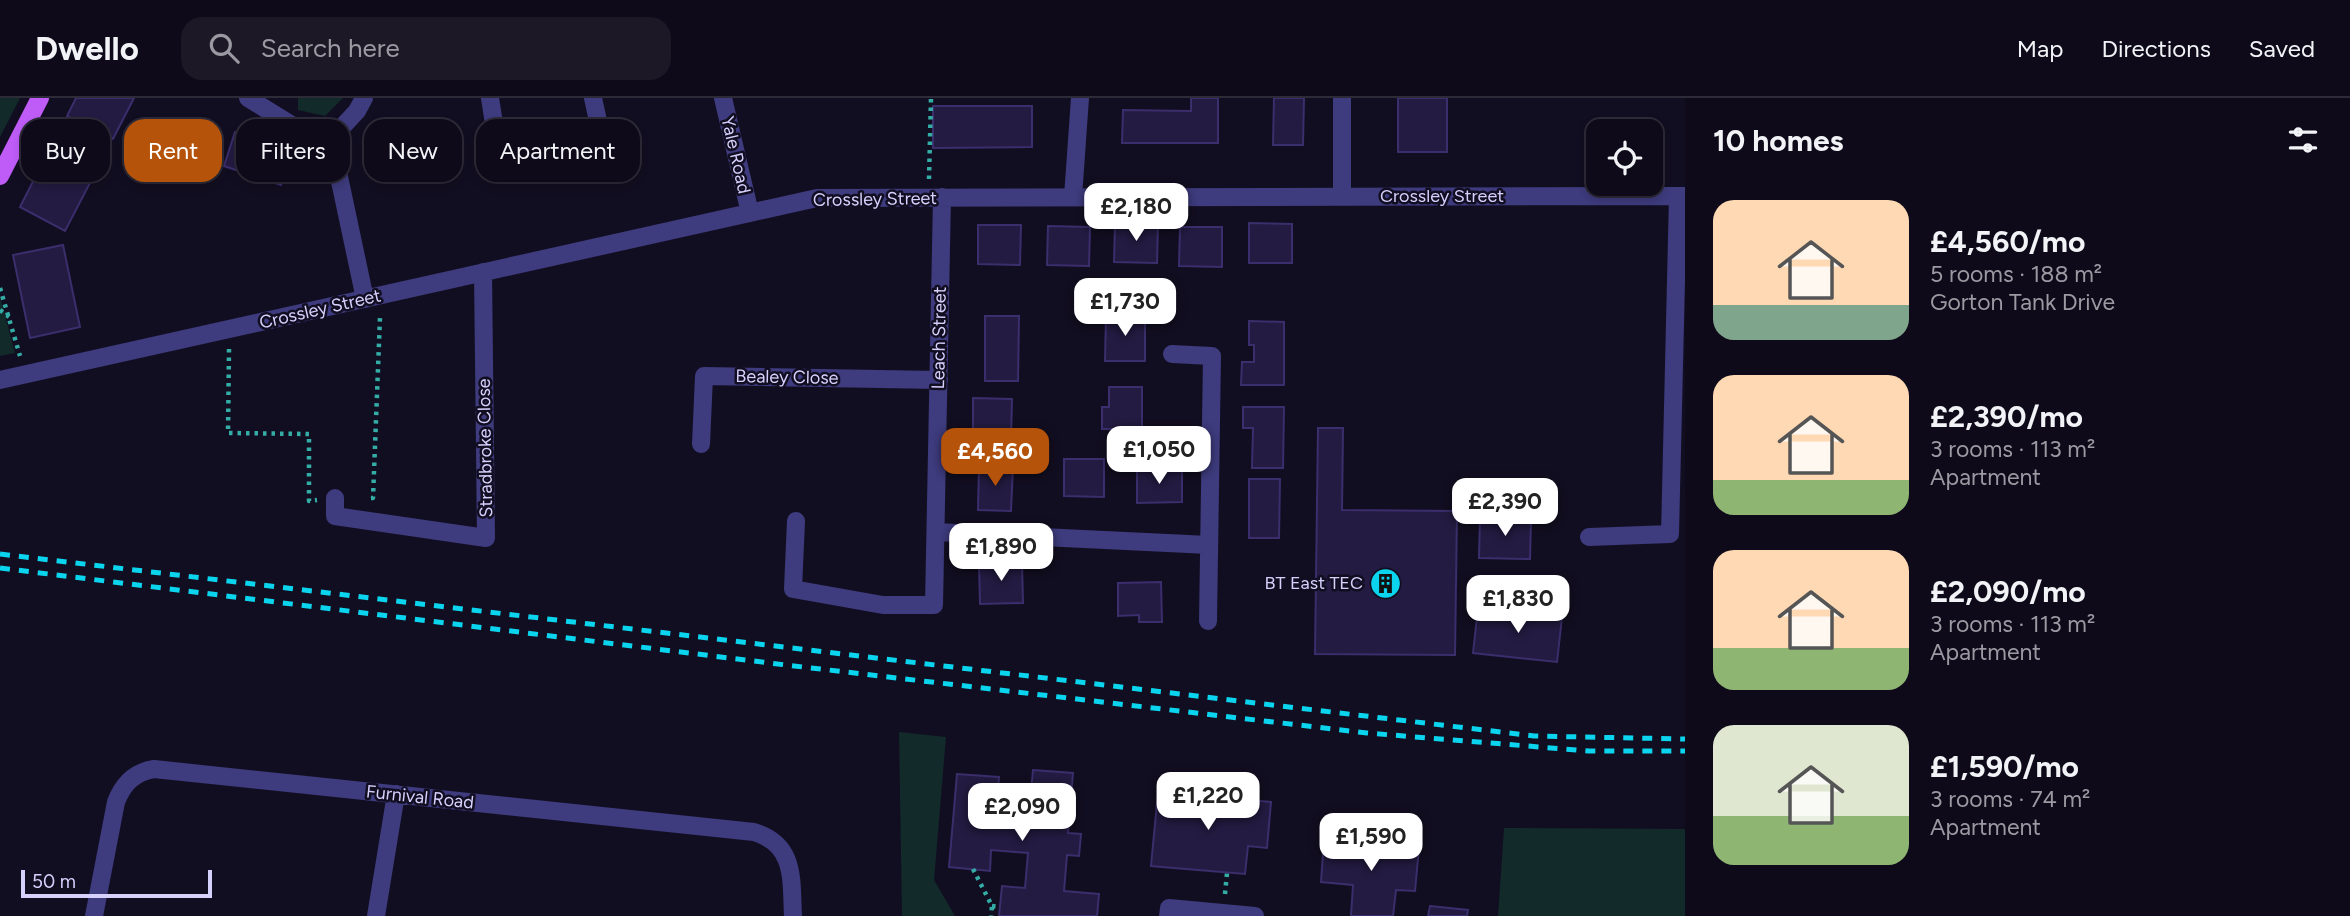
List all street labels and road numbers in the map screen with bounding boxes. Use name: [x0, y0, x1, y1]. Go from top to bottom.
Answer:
street label: Yale Road: [716, 114, 756, 196]
street label: Crossley Street: [1380, 185, 1504, 207]
street label: Crossley Street: [813, 187, 937, 211]
street label: Crossley Street: [257, 284, 383, 334]
street label: Leach Street: [927, 286, 951, 390]
street label: Bealey Close: [735, 365, 839, 389]
street label: Stradbroke Close: [473, 378, 497, 518]
street label: Furnival Road: [365, 780, 475, 814]

